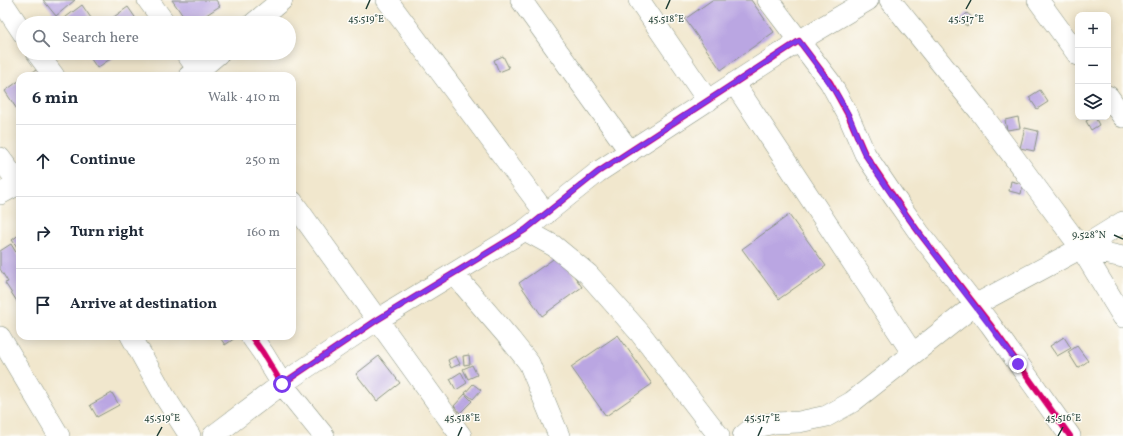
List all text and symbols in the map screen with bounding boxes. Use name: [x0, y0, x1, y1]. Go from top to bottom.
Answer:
text: 45.519°E: [348, 12, 384, 26]
text: 45.518°E: [648, 12, 684, 26]
text: 45.517°E: [948, 12, 984, 26]
map controls: [1075, 12, 1111, 120]
button: +: [1075, 12, 1111, 48]
search box: [16, 16, 296, 60]
icon: search: [30, 27, 52, 49]
text: Search here: [62, 28, 139, 49]
button: −: [1075, 48, 1111, 84]
button: layers: [1075, 84, 1111, 120]
text: 6 min: [32, 87, 78, 110]
text: Walk · 410 m: [208, 89, 280, 107]
icon: ahead: [32, 150, 54, 172]
text: Continue: [70, 150, 135, 171]
text: 250 m: [245, 152, 280, 170]
icon: right: [32, 222, 54, 244]
text: Turn right: [70, 222, 144, 243]
text: 160 m: [246, 224, 280, 242]
text: 9.528°N: [1072, 228, 1106, 242]
icon: arrive: [32, 294, 54, 316]
text: Arrive at destination: [70, 294, 217, 315]
route end: [1009, 355, 1027, 373]
route start: [273, 375, 291, 393]
text: 45.519°E: [144, 411, 180, 425]
text: 45.518°E: [444, 411, 480, 425]
text: 45.517°E: [744, 411, 780, 425]
text: 45.516°E: [1045, 411, 1081, 425]

